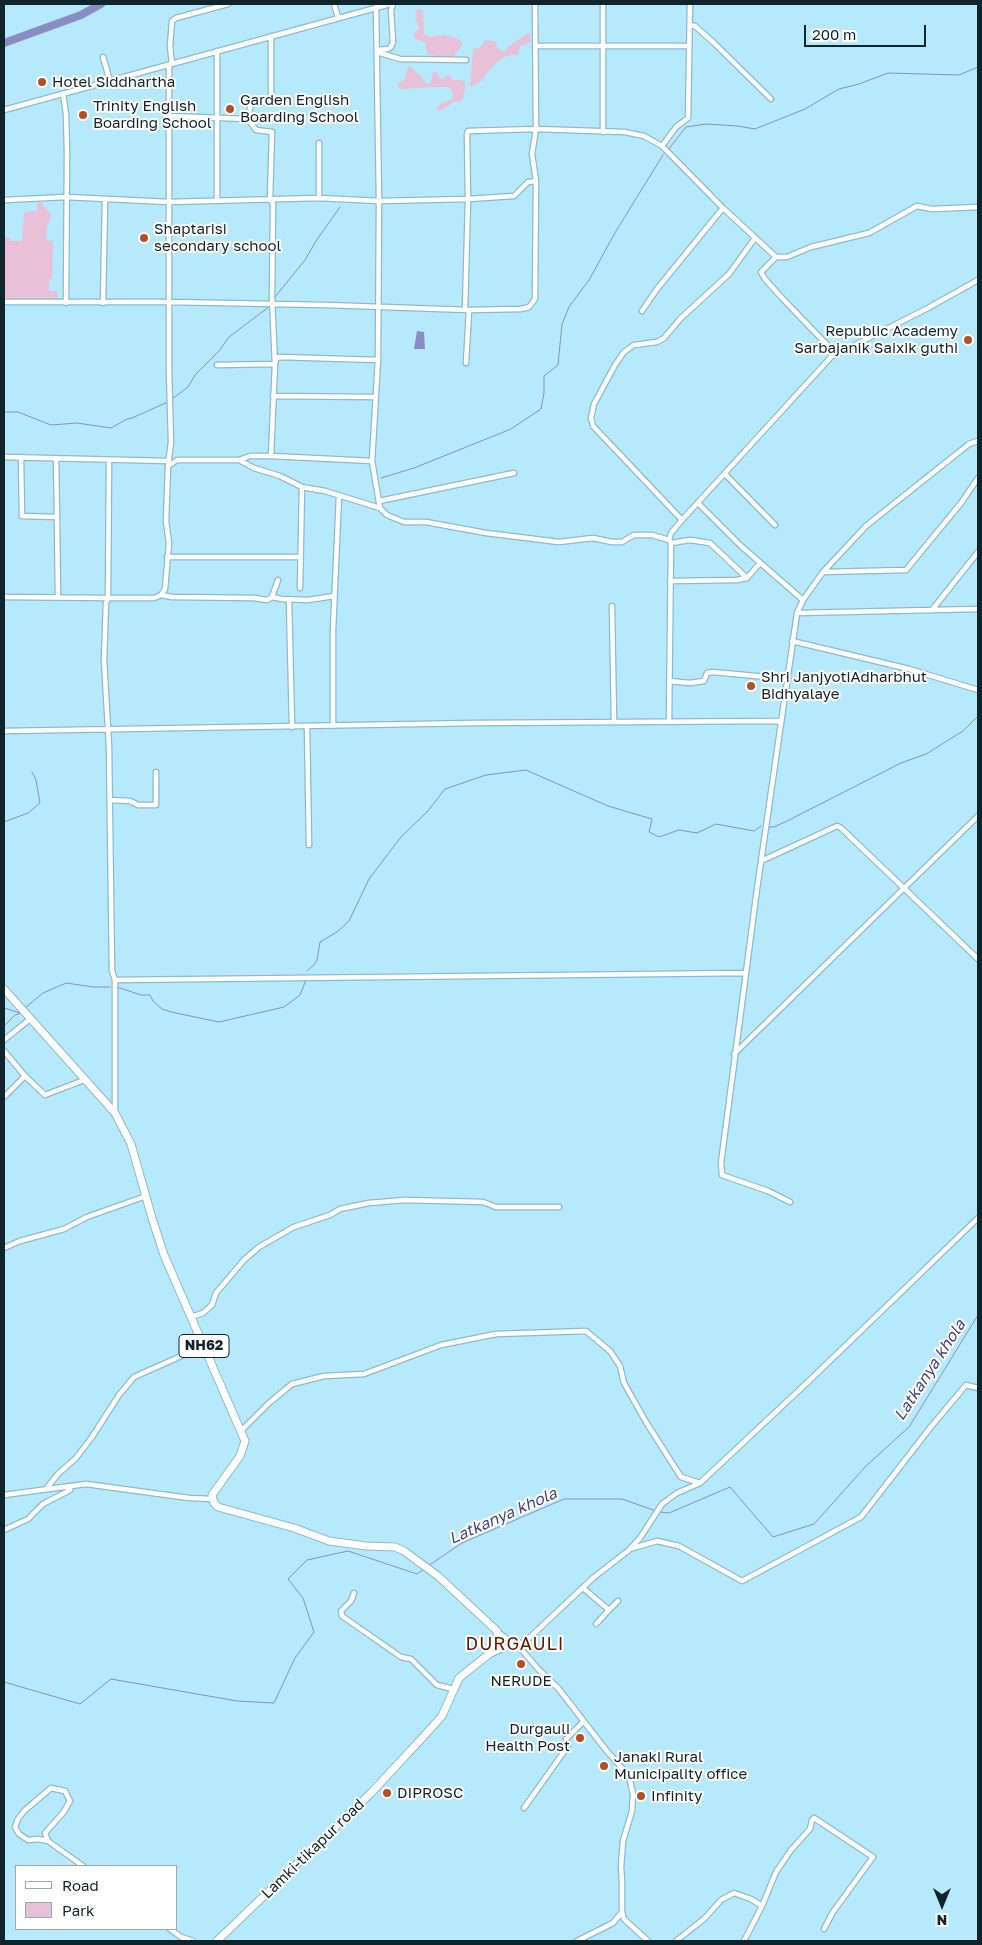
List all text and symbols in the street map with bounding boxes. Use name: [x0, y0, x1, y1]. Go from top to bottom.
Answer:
scale bar: [807, 15, 930, 47]
text: 200 m: [812, 25, 856, 43]
place label: Hotel Siddhartha: [52, 73, 175, 91]
marker: Hotel Siddhartha: [36, 76, 48, 88]
place label: Garden English Boarding School: [240, 91, 358, 126]
place label: Trinity English Boarding School: [93, 97, 211, 132]
marker: Garden English Boarding School: [224, 103, 236, 115]
marker: Trinity English Boarding School: [77, 109, 89, 121]
place label: Shaptarisi secondary school: [154, 220, 281, 255]
marker: Shaptarisi secondary school: [138, 232, 150, 244]
place label: Republic Academy Sarbajanik Saixik guthi: [794, 322, 958, 357]
marker: Republic Academy Sarbajanik Saixik guthi: [962, 334, 974, 346]
place label: Shri JanjyotiAdharbhut Bidhyalaye: [761, 668, 927, 703]
marker: Shri JanjyotiAdharbhut Bidhyalaye: [745, 680, 757, 692]
water label: Latkanya khola: [890, 1316, 970, 1424]
road number: NH62: [179, 1334, 229, 1358]
water label: Latkanya khola: [446, 1484, 560, 1548]
district label: DURGAULI: [465, 1633, 565, 1655]
marker: NERUDE: [515, 1658, 527, 1670]
place label: NERUDE: [490, 1672, 552, 1690]
place label: Durgauli Health Post: [485, 1720, 570, 1755]
marker: Durgauli Health Post: [574, 1732, 586, 1744]
place label: Janaki Rural Municipality office: [614, 1748, 747, 1783]
marker: Janaki Rural Municipality office: [598, 1760, 610, 1772]
place label: DIPROSC: [397, 1784, 463, 1802]
marker: DIPROSC: [381, 1787, 393, 1799]
place label: Infinity: [651, 1787, 702, 1805]
marker: Infinity: [635, 1790, 647, 1802]
street label: Lamki-tikapur road: [258, 1795, 368, 1903]
legend: [15, 1865, 178, 1930]
text: Road: [62, 1876, 99, 1894]
north arrow: [917, 1880, 967, 1930]
text: Park: [62, 1901, 94, 1919]
text: N: [937, 1912, 947, 1929]

